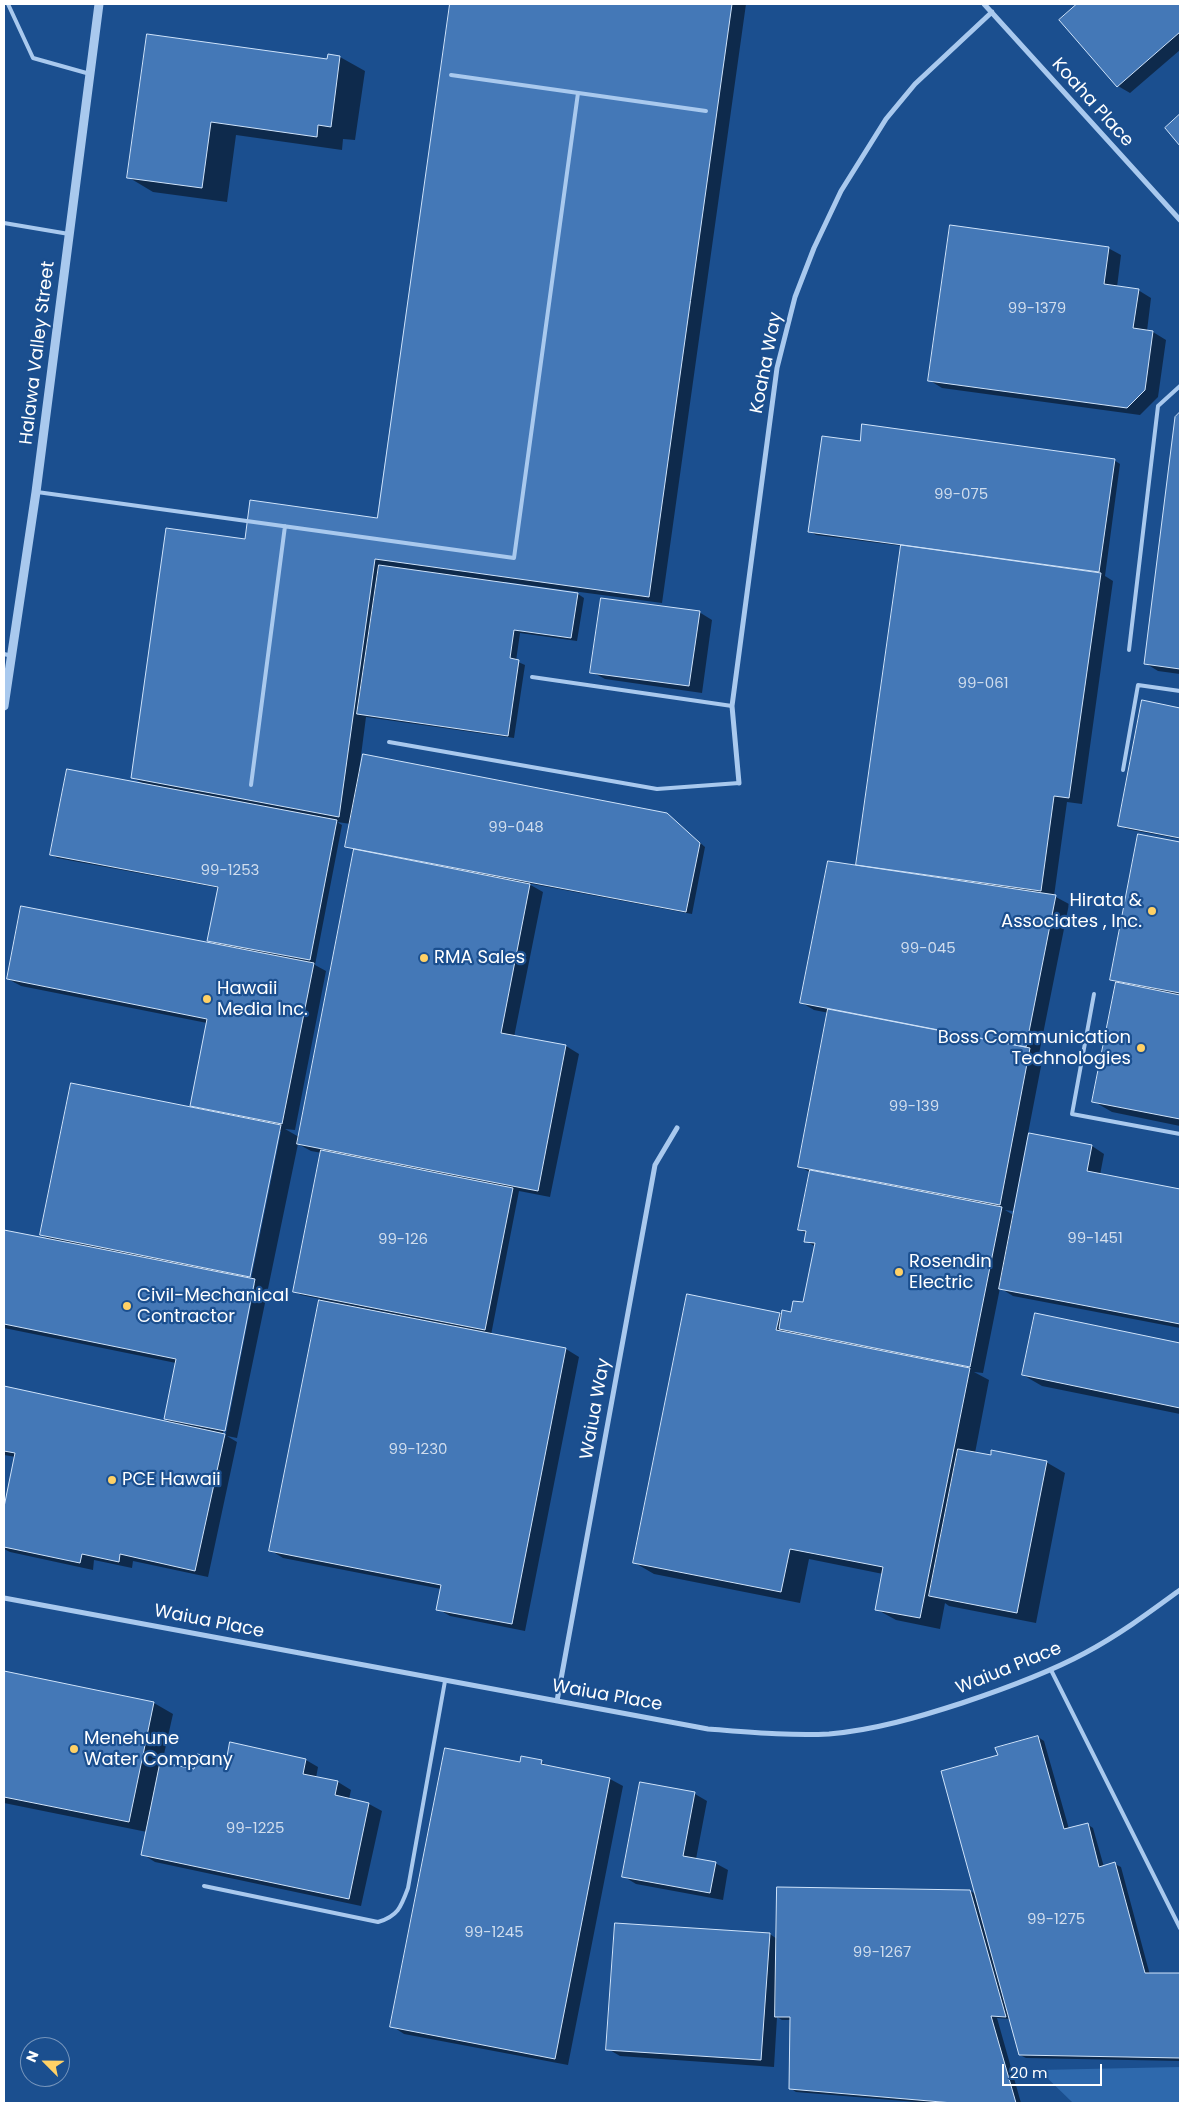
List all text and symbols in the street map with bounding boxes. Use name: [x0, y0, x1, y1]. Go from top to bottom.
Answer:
street label: Koaha Place: [1046, 54, 1138, 152]
street label: Halawa Valley Street: [16, 260, 60, 446]
house number: 99-1379: [1008, 300, 1066, 318]
street label: Koaha Way: [747, 310, 787, 416]
house number: 99-075: [934, 486, 988, 504]
house number: 99-061: [958, 675, 1008, 693]
house number: 99-048: [488, 819, 544, 837]
house number: 99-1253: [201, 862, 259, 880]
place label: Hirata & Associates , Inc.: [1001, 890, 1142, 932]
marker: Hirata & Associates , Inc.: [1146, 905, 1158, 917]
house number: 99-045: [900, 940, 956, 958]
place label: RMA Sales: [434, 947, 525, 969]
marker: RMA Sales: [418, 952, 430, 964]
place label: Hawaii Media Inc.: [217, 978, 308, 1021]
marker: Hawaii Media Inc.: [201, 993, 213, 1005]
place label: Boss Communication Technologies: [938, 1027, 1131, 1070]
marker: Boss Communication Technologies: [1135, 1042, 1147, 1054]
house number: 99-139: [889, 1098, 939, 1116]
house number: 99-1451: [1067, 1230, 1123, 1248]
house number: 99-126: [378, 1231, 428, 1249]
place label: Rosendin Electric: [909, 1251, 992, 1294]
marker: Rosendin Electric: [893, 1266, 905, 1278]
place label: Civil-Mechanical Contractor: [137, 1285, 289, 1328]
marker: Civil-Mechanical Contractor: [121, 1300, 133, 1312]
street label: Waiua Way: [576, 1357, 616, 1461]
house number: 99-1230: [389, 1441, 447, 1459]
place label: PCE Hawaii: [122, 1469, 221, 1491]
marker: PCE Hawaii: [106, 1474, 118, 1486]
street label: Waiua Place: [152, 1601, 266, 1643]
street label: Waiua Place: [953, 1638, 1065, 1700]
street label: Waiua Place: [550, 1676, 664, 1716]
place label: Menehune Water Company: [84, 1728, 233, 1770]
marker: Menehune Water Company: [68, 1743, 80, 1755]
house number: 99-1225: [226, 1820, 284, 1838]
house number: 99-1275: [1027, 1911, 1085, 1929]
house number: 99-1245: [464, 1924, 524, 1942]
house number: 99-1267: [853, 1944, 911, 1962]
north arrow: [20, 2037, 70, 2087]
text: N: [21, 2048, 43, 2065]
scale bar: [1004, 2054, 1104, 2086]
text: 20 m: [1010, 2062, 1048, 2083]

